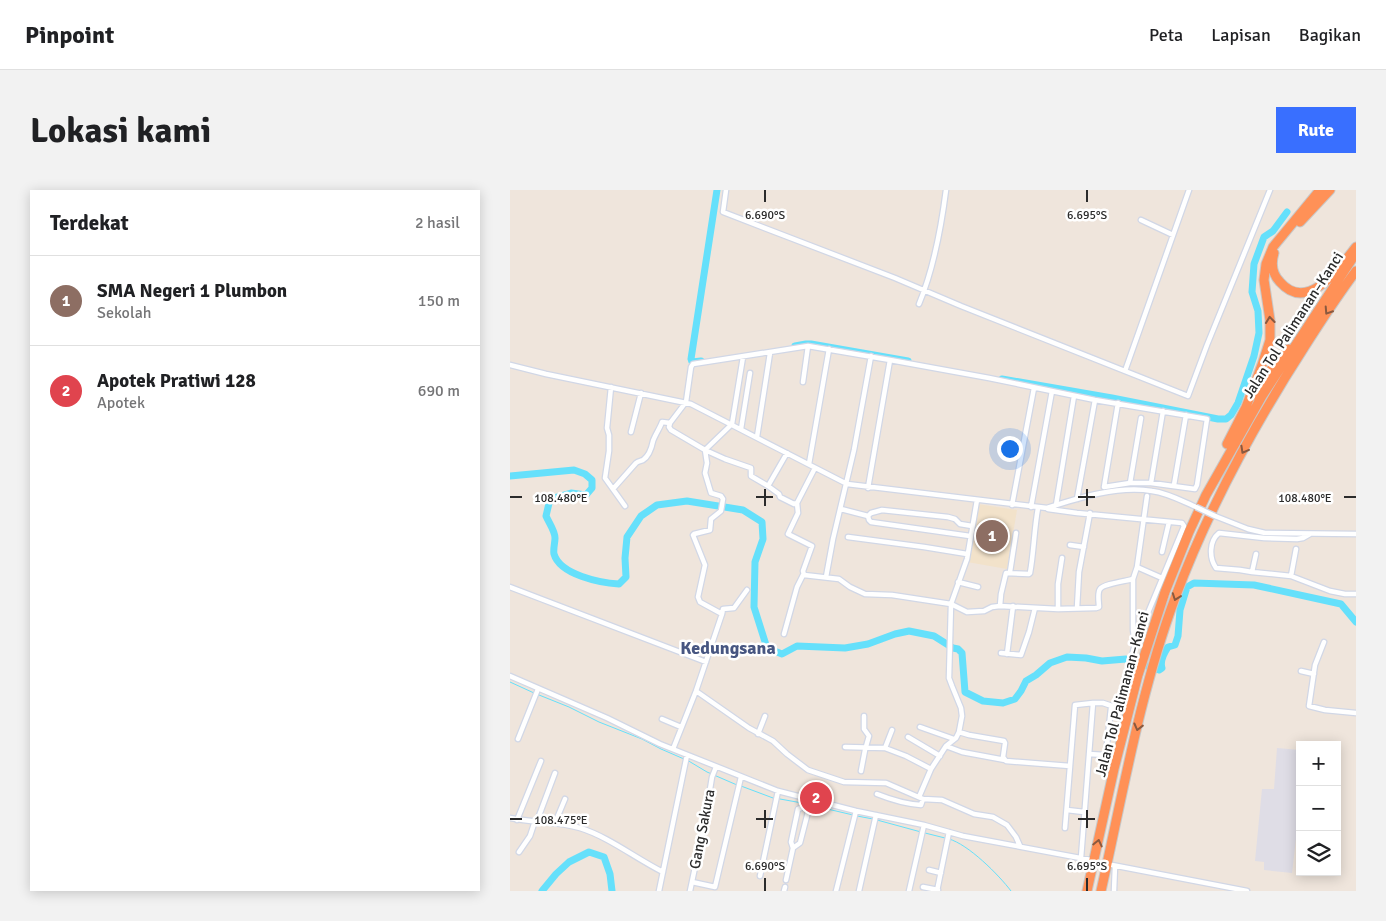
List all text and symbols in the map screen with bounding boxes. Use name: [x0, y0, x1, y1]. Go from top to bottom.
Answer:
text: Pinpoint: [25, 20, 114, 50]
text: Peta: [1149, 24, 1183, 46]
text: Lapisan: [1211, 24, 1271, 46]
text: Bagikan: [1299, 24, 1361, 46]
button: Rute: [1276, 107, 1356, 153]
text: Lokasi kami: [30, 109, 211, 152]
text: 6.690°S: [745, 208, 785, 223]
text: 6.695°S: [1067, 208, 1107, 223]
text: Terdekat: [50, 210, 129, 236]
text: 2 hasil: [415, 213, 460, 233]
street label: Jalan Tol Palimanan–Kanci: [1239, 248, 1347, 402]
text: SMA Negeri 1 Plumbon: [97, 279, 287, 303]
text: 1: [62, 291, 70, 311]
text: 150 m: [418, 291, 460, 311]
text: Sekolah: [97, 303, 151, 323]
one-way arrow: [1325, 305, 1334, 314]
one-way arrow: [1265, 315, 1276, 323]
text: Apotek Pratiwi 128: [97, 369, 256, 393]
text: 2: [62, 381, 70, 401]
text: 690 m: [418, 381, 460, 401]
text: Apotek: [97, 393, 145, 413]
your location: [997, 436, 1023, 462]
one-way arrow: [1240, 444, 1250, 453]
text: 108.480°E: [534, 491, 588, 506]
text: 108.480°E: [1278, 491, 1332, 506]
pin: 1: [976, 517, 1008, 555]
one-way arrow: [1172, 592, 1182, 601]
street label: Jalan Tol Palimanan–Kanci: [1091, 609, 1153, 779]
district label: Kedungsana: [680, 637, 776, 659]
one-way arrow: [1133, 722, 1144, 731]
map controls: [1296, 741, 1341, 876]
button: +: [1296, 741, 1341, 786]
pin: 2: [800, 779, 832, 817]
button: −: [1296, 786, 1341, 831]
street label: Gang Sakura: [685, 787, 719, 871]
text: 108.475°E: [534, 813, 588, 828]
button: layers: [1296, 831, 1341, 876]
one-way arrow: [1092, 839, 1103, 848]
text: 6.690°S: [745, 859, 785, 874]
text: 6.695°S: [1067, 859, 1107, 874]

